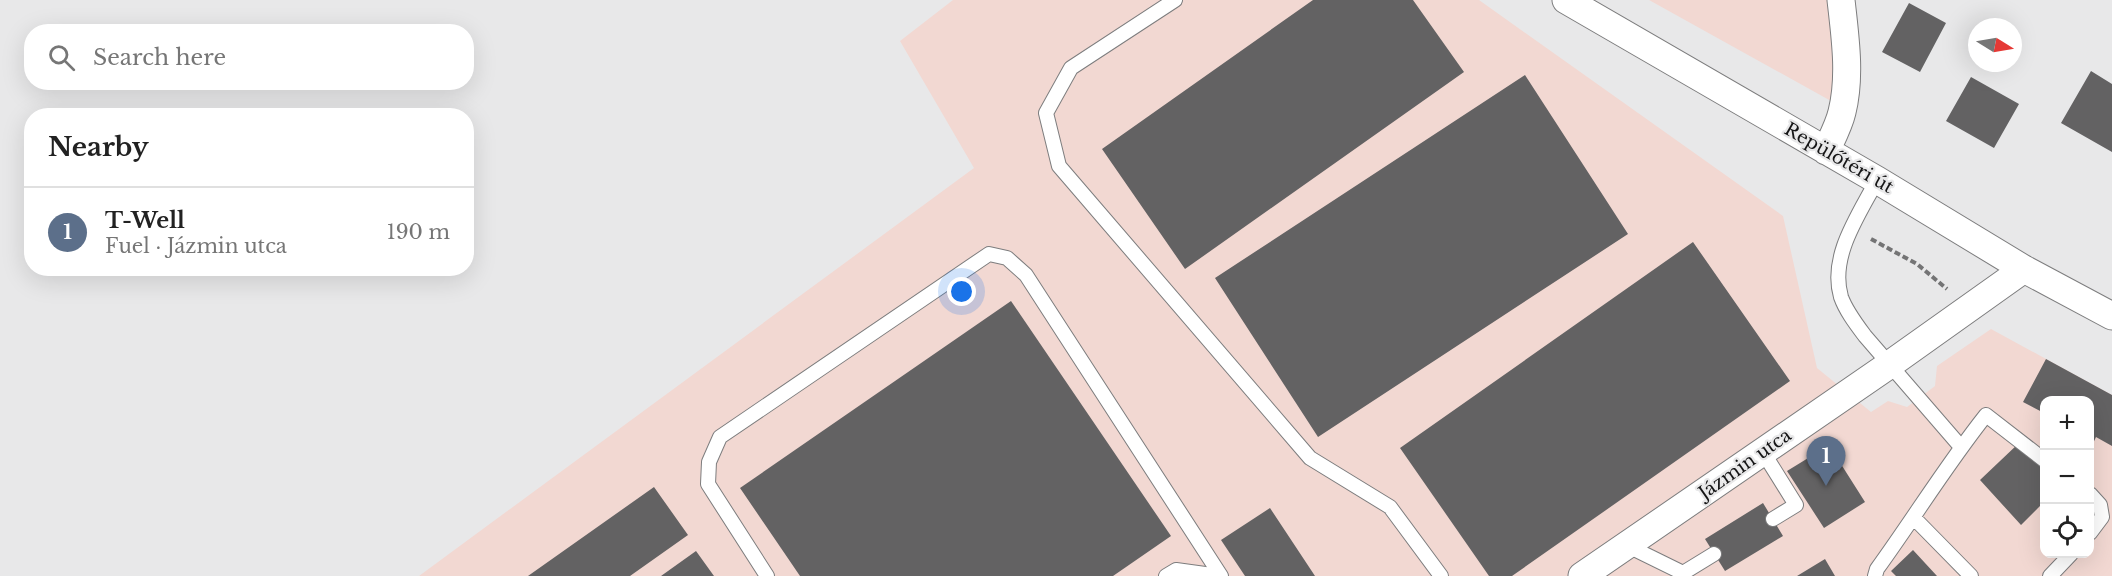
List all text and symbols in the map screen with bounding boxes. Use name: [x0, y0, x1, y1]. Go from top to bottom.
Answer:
north arrow: [1968, 18, 2022, 72]
search box: [24, 24, 474, 90]
icon: search: [45, 41, 78, 74]
text: Search here: [93, 44, 226, 71]
street label: Repülőtéri út: [1781, 118, 1898, 198]
text: Nearby: [48, 131, 149, 163]
text: T-Well: [105, 207, 185, 234]
text: 1: [63, 220, 72, 244]
text: 190 m: [387, 220, 450, 244]
text: Fuel · Jázmin utca: [105, 234, 287, 258]
your location: [947, 277, 976, 306]
map controls: [2040, 396, 2094, 558]
button: +: [2040, 396, 2094, 450]
street label: Jázmin utca: [1693, 424, 1796, 505]
pin: 1: [1806, 436, 1846, 486]
button: −: [2040, 450, 2094, 504]
button: locate: [2040, 504, 2094, 558]

